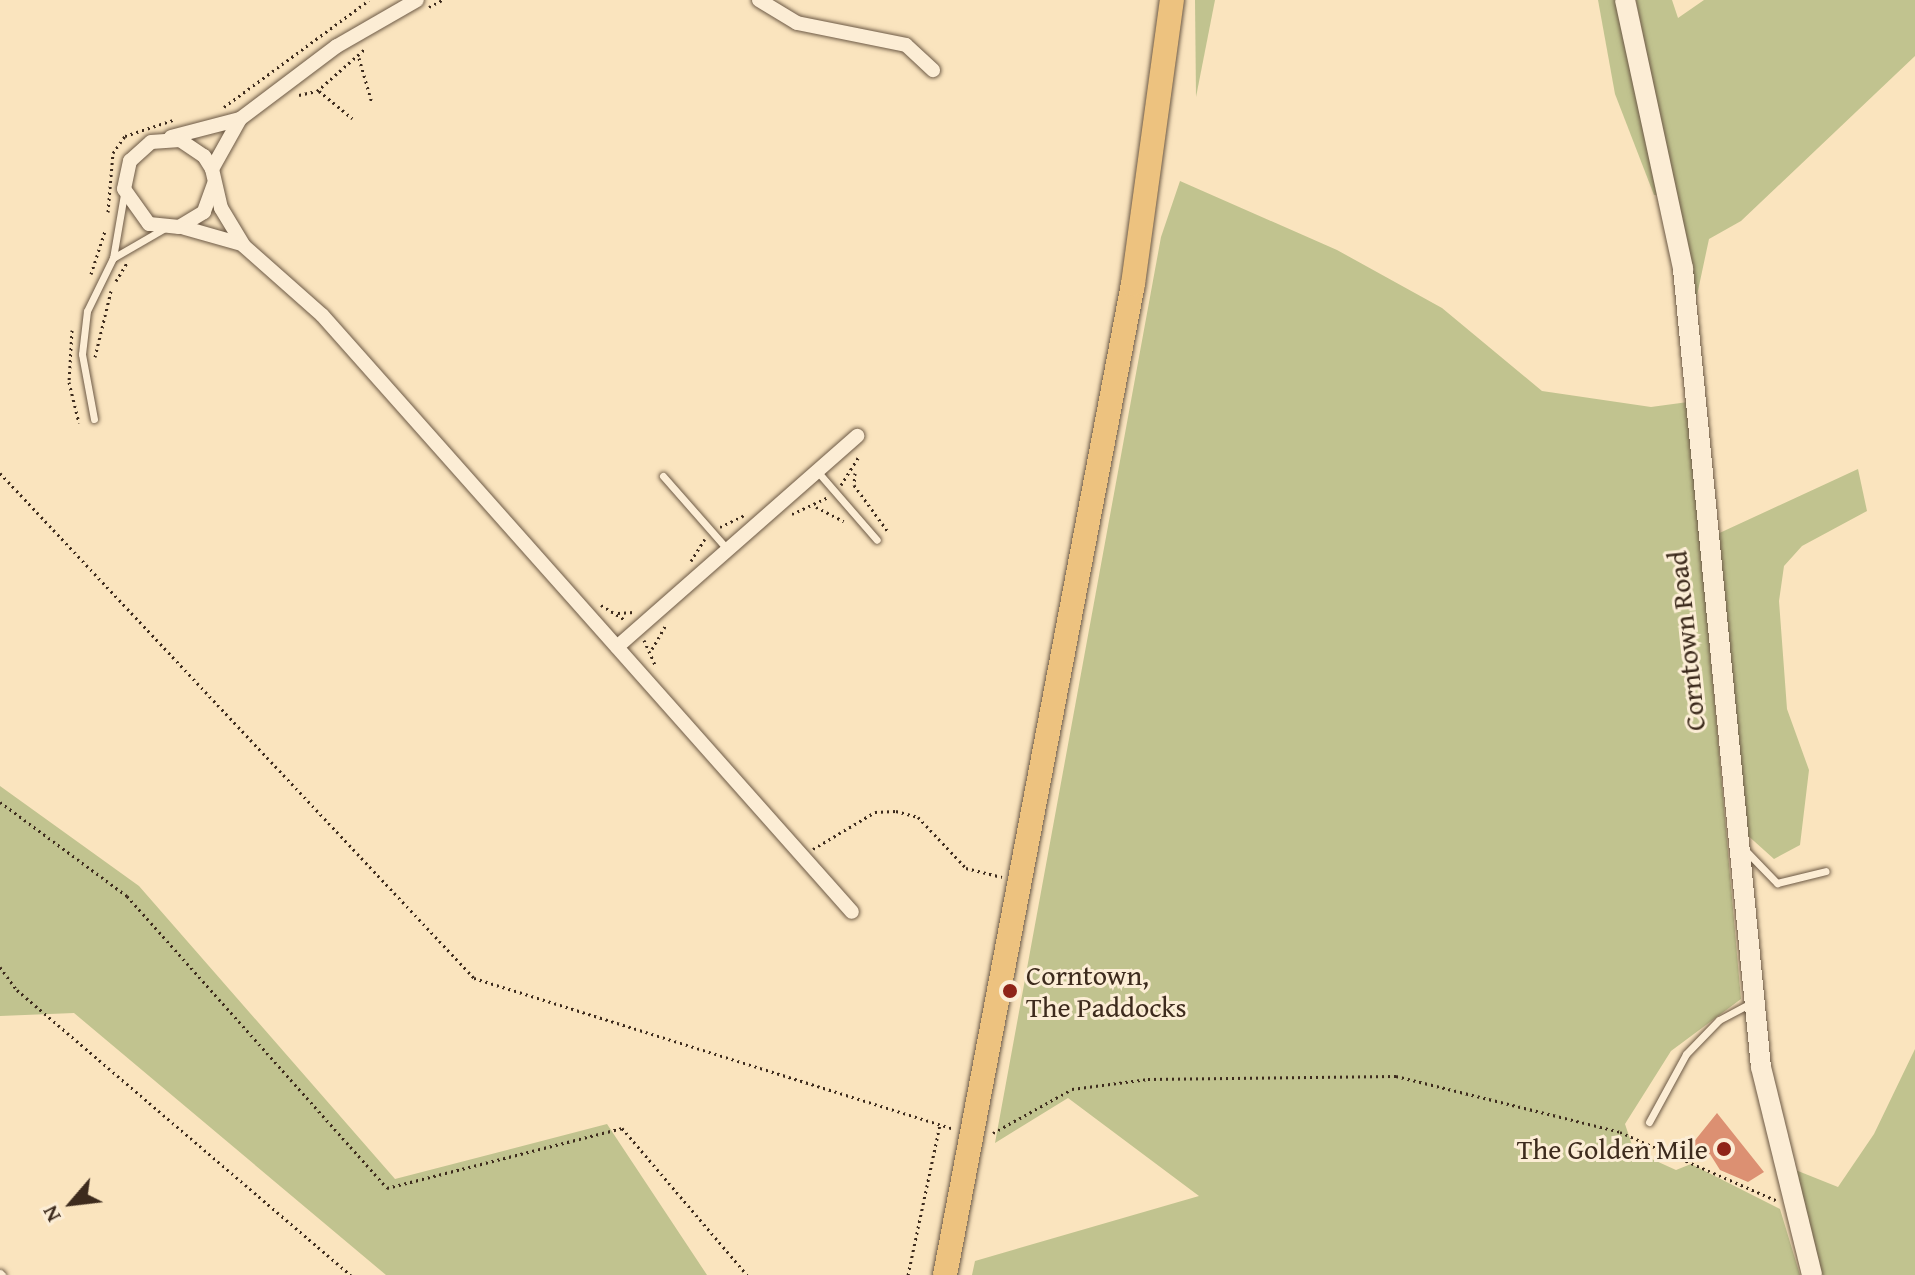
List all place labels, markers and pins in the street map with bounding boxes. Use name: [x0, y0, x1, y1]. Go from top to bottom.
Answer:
place label: Corntown, The Paddocks: [1026, 958, 1187, 1024]
marker: Corntown, The Paddocks: [1001, 982, 1019, 1000]
place label: The Golden Mile: [1517, 1132, 1708, 1166]
marker: The Golden Mile: [1715, 1140, 1733, 1158]

